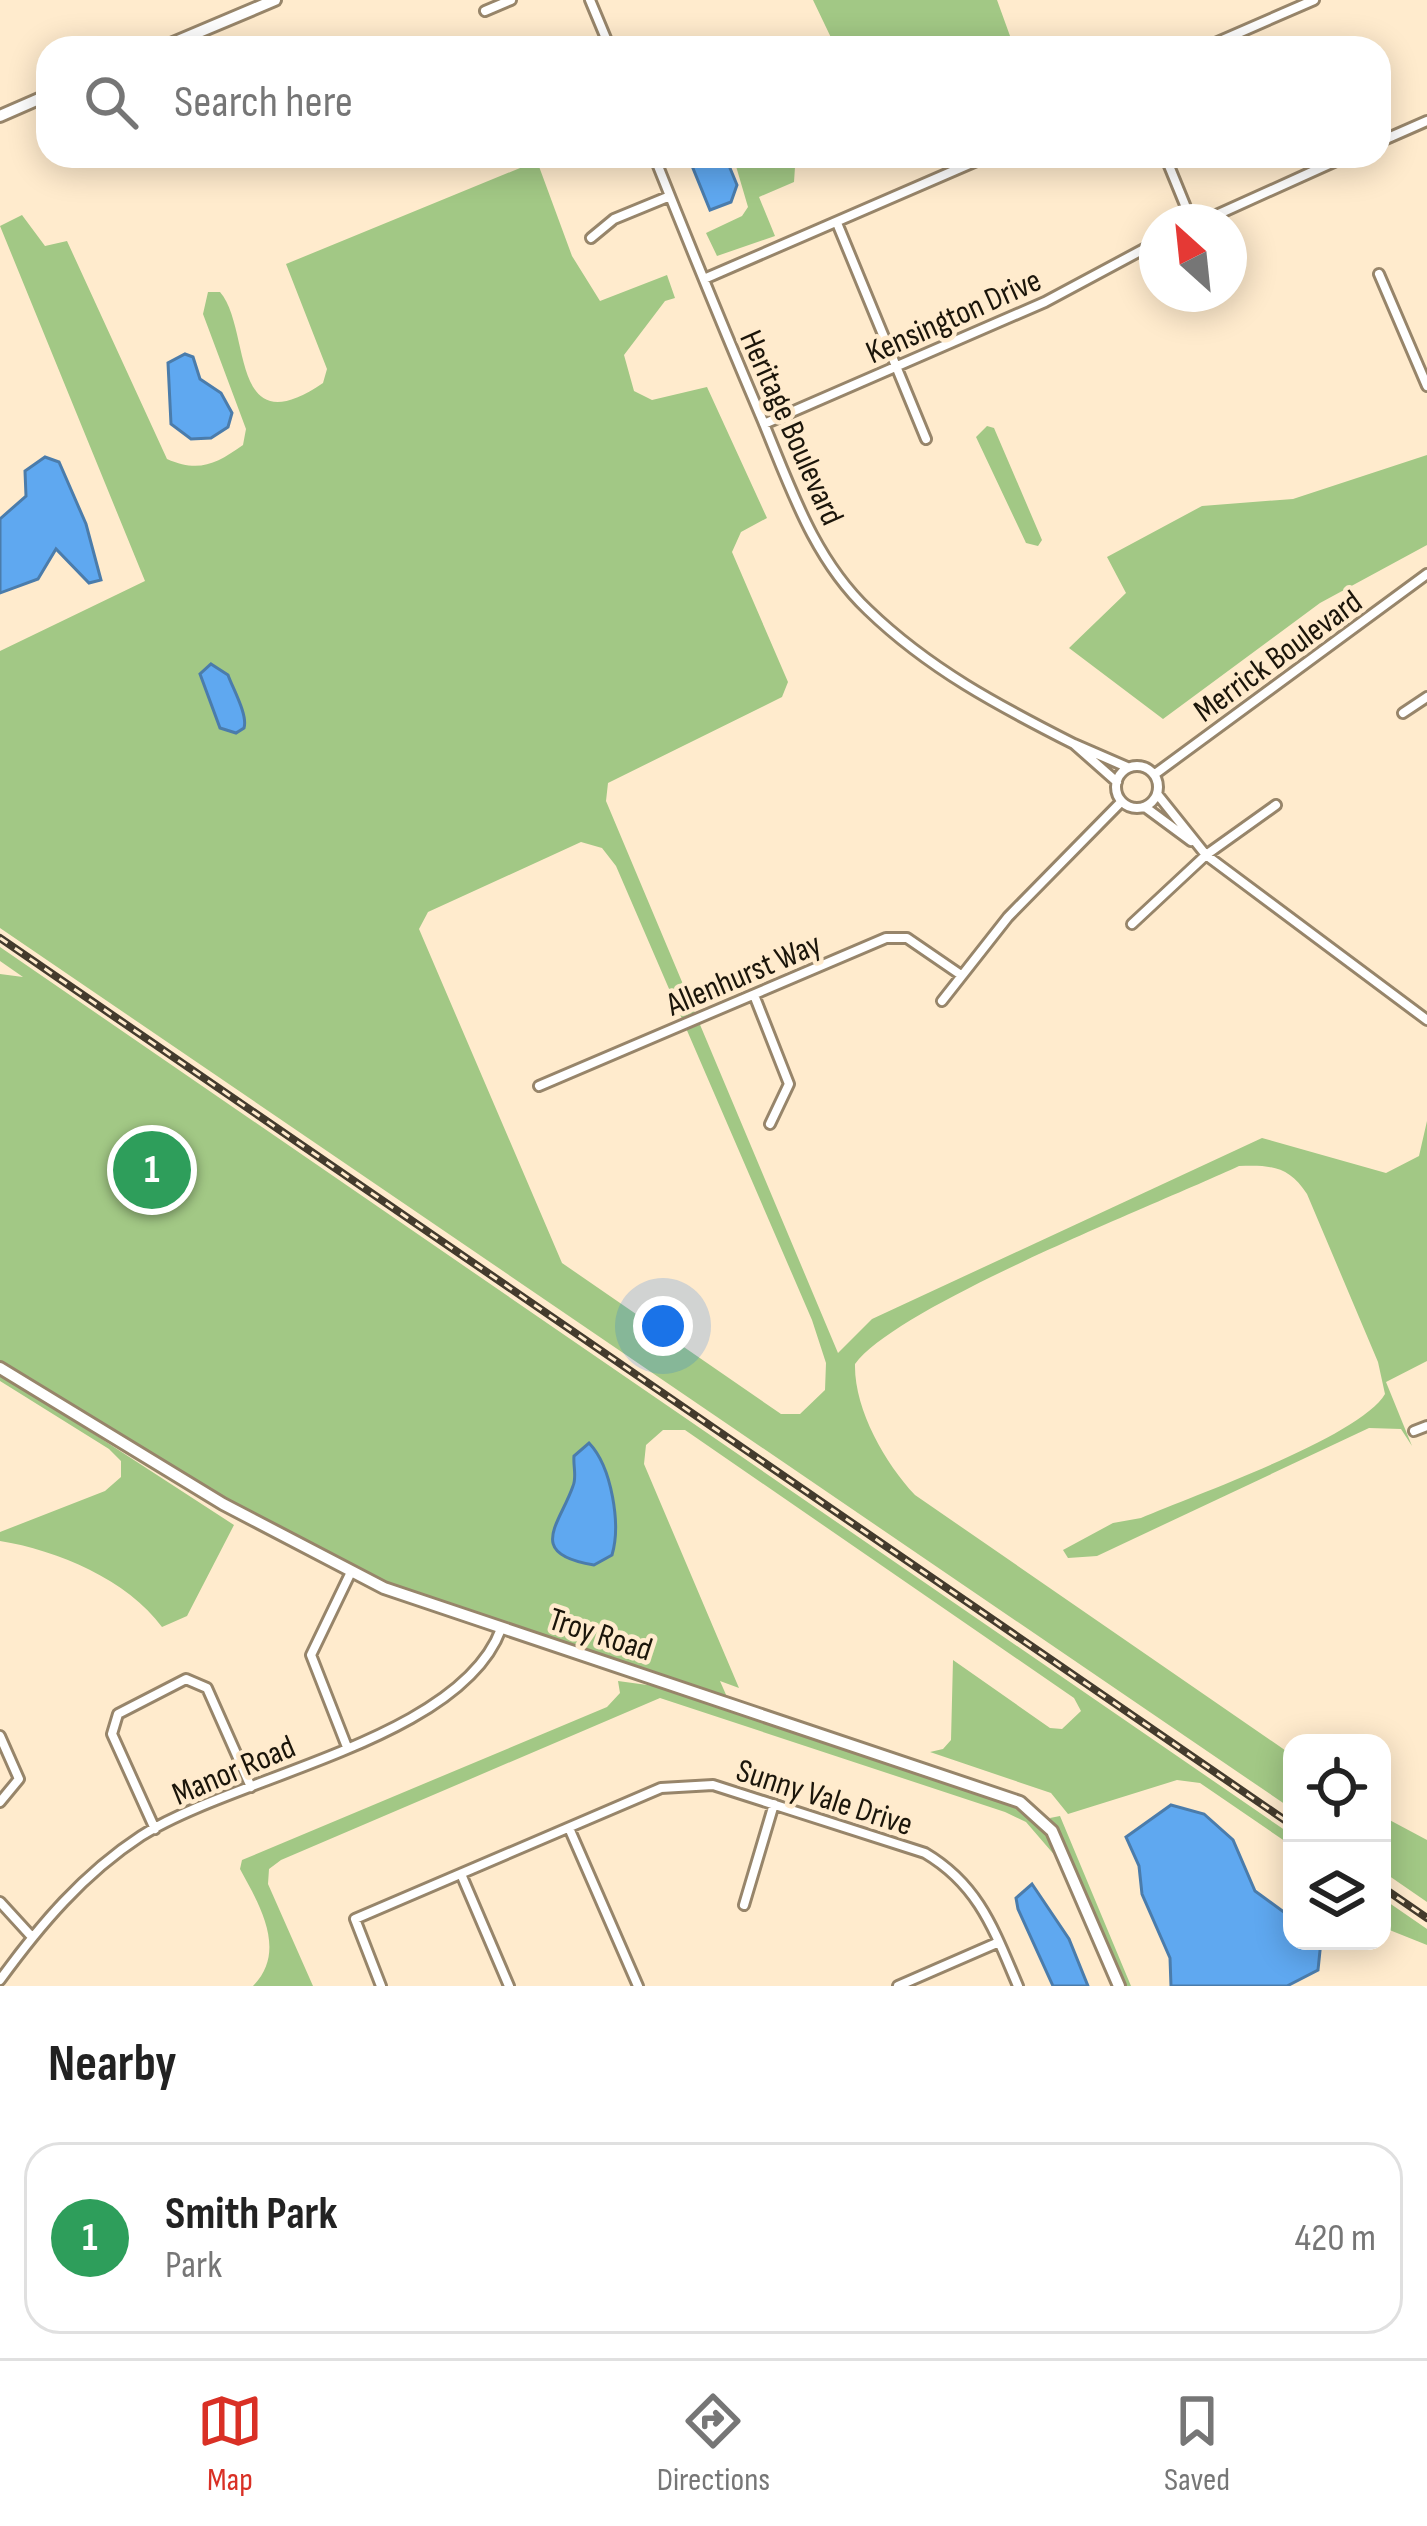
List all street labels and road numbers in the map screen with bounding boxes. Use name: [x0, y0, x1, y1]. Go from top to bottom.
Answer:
street label: Kensington Drive: [860, 260, 1048, 373]
street label: Heritage Boulevard: [730, 324, 852, 531]
street label: Merrick Boulevard: [1186, 582, 1370, 731]
street label: Allenhurst Way: [660, 924, 827, 1026]
street label: Troy Road: [544, 1599, 657, 1670]
street label: Manor Road: [166, 1727, 301, 1815]
street label: Sunny Vale Drive: [731, 1751, 918, 1845]

